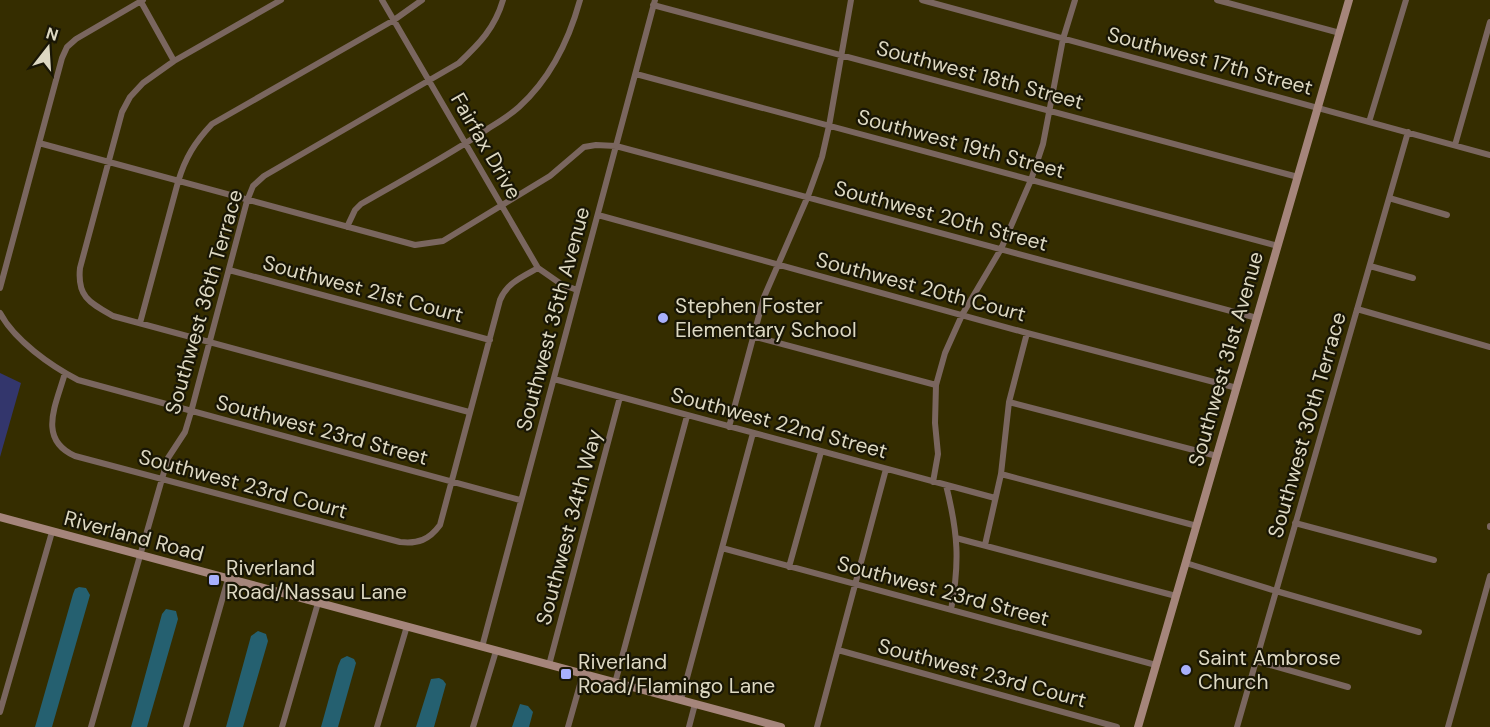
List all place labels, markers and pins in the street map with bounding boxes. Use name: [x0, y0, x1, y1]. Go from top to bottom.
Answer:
place label: Stephen Foster Elementary School: [675, 292, 857, 344]
marker: Stephen Foster Elementary School: [656, 311, 670, 325]
place label: Riverland Road/Nassau Lane: [226, 554, 407, 606]
marker: Riverland Road/Nassau Lane: [207, 573, 221, 587]
place label: Saint Ambrose Church: [1198, 644, 1341, 696]
place label: Riverland Road/Flamingo Lane: [578, 648, 775, 700]
marker: Saint Ambrose Church: [1179, 663, 1193, 677]
marker: Riverland Road/Flamingo Lane: [559, 667, 573, 681]

